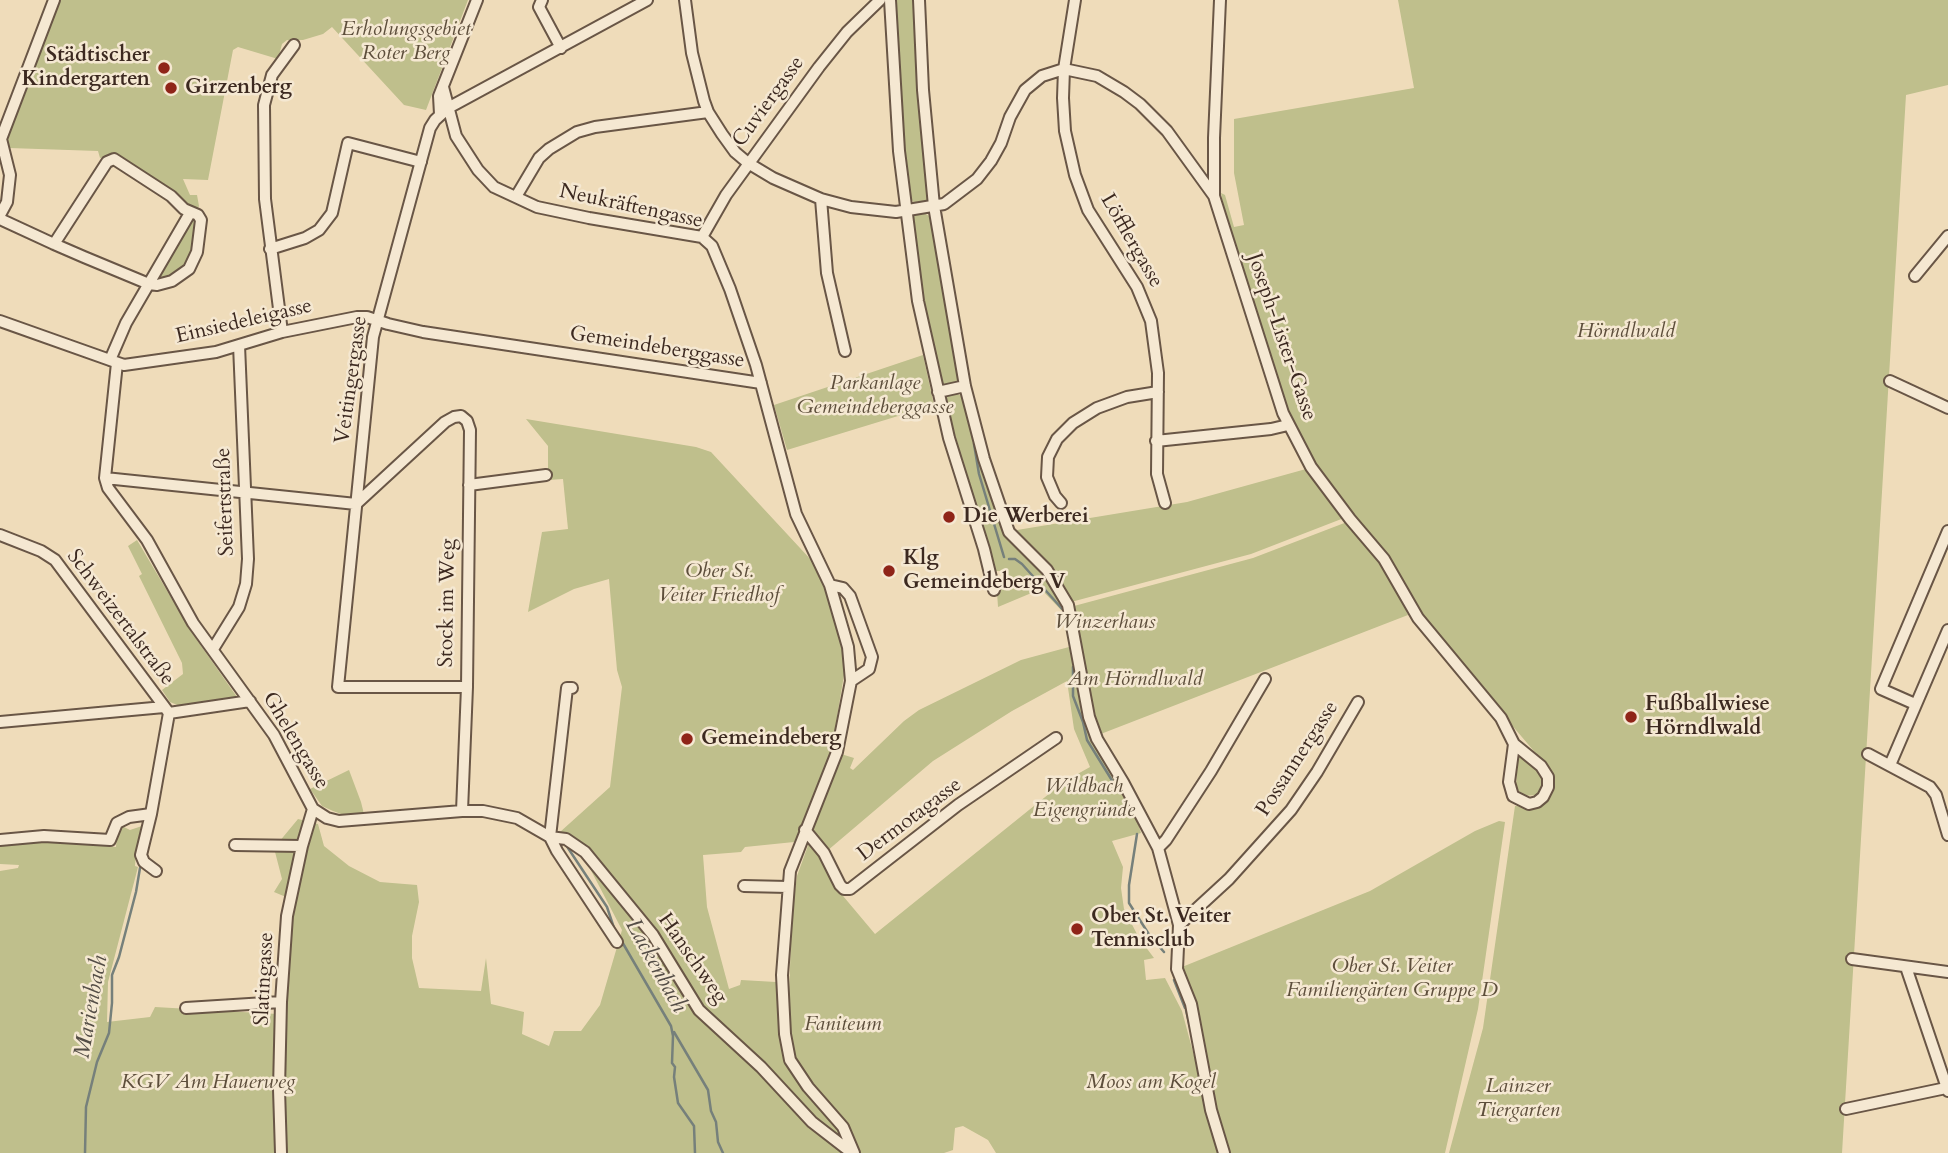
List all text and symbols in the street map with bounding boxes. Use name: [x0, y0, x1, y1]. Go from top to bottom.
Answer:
park label: Erholungsgebiet Roter Berg: [341, 17, 471, 67]
place label: Städtischer Kindergarten: [22, 43, 150, 93]
street label: Cuviergasse: [728, 52, 810, 152]
marker: Städtischer Kindergarten: [156, 60, 172, 76]
place label: Girzenberg: [185, 75, 292, 101]
marker: Girzenberg: [163, 80, 179, 96]
street label: Neukräftengasse: [557, 179, 705, 235]
street label: Löfflergasse: [1094, 190, 1168, 292]
street label: Joseph-Lister-Gasse: [1241, 250, 1321, 424]
street label: Einsiedeleigasse: [173, 294, 315, 350]
street label: Veitingergasse: [331, 314, 373, 446]
park label: Hörndlwald: [1577, 319, 1675, 345]
street label: Gemeindeberggasse: [568, 322, 746, 374]
park label: Parkanlage Gemeindeberggasse: [797, 371, 953, 421]
street label: Seifertstraße: [212, 447, 240, 557]
place label: Die Werberei: [963, 504, 1089, 530]
marker: Die Werberei: [941, 509, 957, 525]
street label: Stock im Weg: [434, 538, 462, 668]
street label: Schweizertalstraße: [61, 545, 179, 691]
place label: Klg Gemeindeberg V: [903, 546, 1066, 596]
park label: Ober St. Veiter Friedhof: [658, 559, 780, 609]
marker: Klg Gemeindeberg V: [881, 563, 897, 579]
park label: Winzerhaus: [1054, 610, 1156, 636]
park label: Am Hörndlwald: [1067, 667, 1203, 693]
street label: Ghelengasse: [256, 688, 334, 794]
place label: Fußballwiese Hörndlwald: [1645, 692, 1770, 742]
street label: Possannergasse: [1251, 697, 1345, 821]
marker: Fußballwiese Hörndlwald: [1623, 709, 1639, 725]
place label: Gemeindeberg: [701, 726, 842, 752]
marker: Gemeindeberg: [679, 731, 695, 747]
street label: Dermotagasse: [853, 773, 967, 867]
park label: Wildbach Eigengründe: [1033, 774, 1135, 824]
place label: Ober St. Veiter Tennisclub: [1091, 904, 1231, 954]
street label: Hanschweg: [652, 909, 732, 1009]
water label: Lackenbach: [618, 914, 692, 1018]
marker: Ober St. Veiter Tennisclub: [1069, 921, 1085, 937]
street label: Slatingasse: [250, 931, 280, 1027]
water label: Marienbach: [69, 953, 115, 1061]
park label: Ober St. Veiter Familiengärten Gruppe D: [1286, 954, 1498, 1004]
park label: Faniteum: [804, 1012, 882, 1038]
park label: KGV Am Hauerweg: [121, 1070, 295, 1096]
park label: Moos am Kogel: [1086, 1070, 1216, 1096]
park label: Lainzer Tiergarten: [1476, 1074, 1560, 1124]

